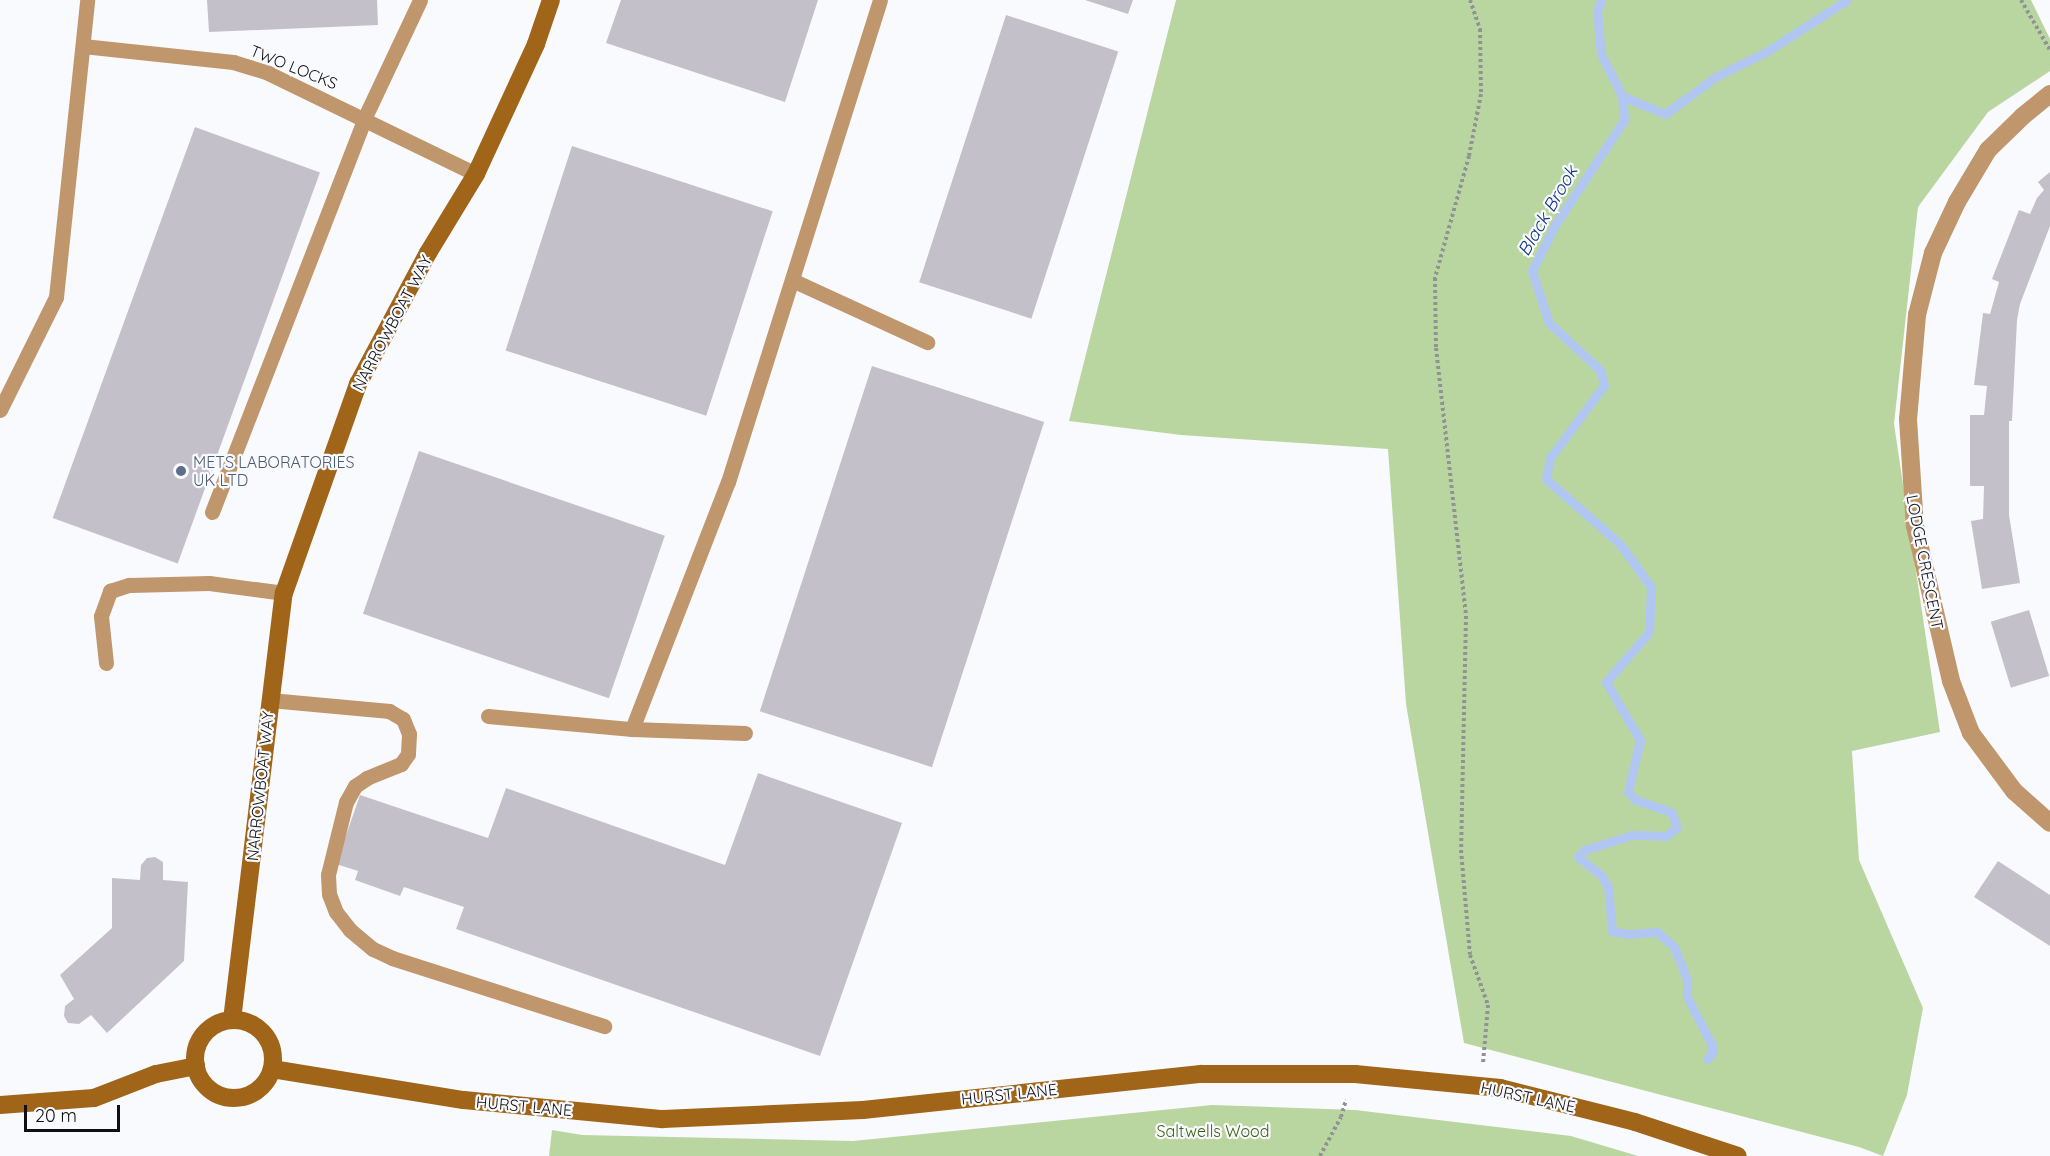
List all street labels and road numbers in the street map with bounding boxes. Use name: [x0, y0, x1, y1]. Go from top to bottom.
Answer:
street label: TWO LOCKS: [248, 41, 340, 93]
street label: NARROWBOAT WAY: [348, 252, 436, 394]
street label: LODGE CRESCENT: [1903, 493, 1947, 631]
street label: NARROWBOAT WAY: [243, 710, 277, 862]
street label: HURST LANE: [1479, 1078, 1577, 1116]
street label: HURST LANE: [960, 1079, 1058, 1109]
street label: HURST LANE: [475, 1092, 573, 1120]

